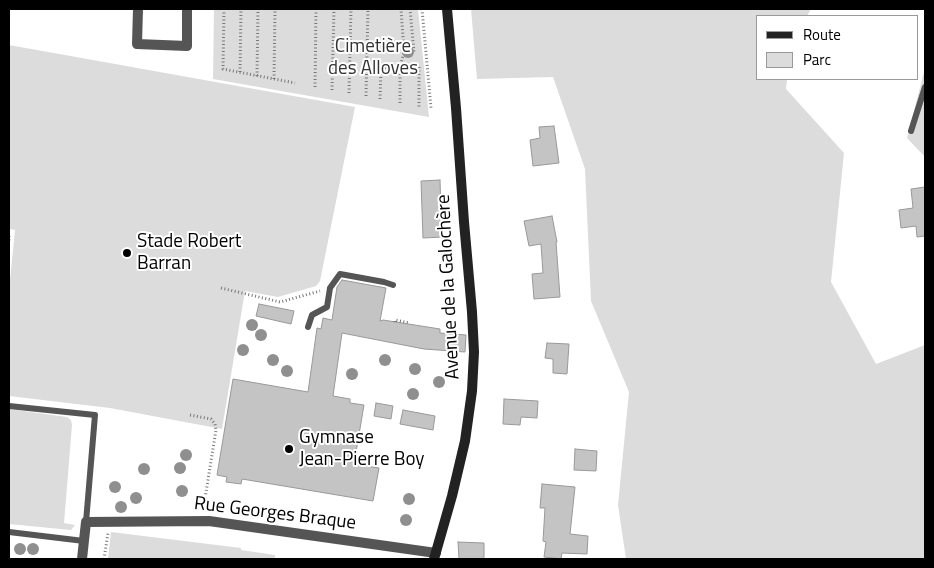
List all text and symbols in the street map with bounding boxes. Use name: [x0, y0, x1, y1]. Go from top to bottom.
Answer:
legend: [756, 15, 919, 80]
text: Route: [803, 23, 841, 46]
park label: Cimetière des Alloves: [328, 36, 418, 80]
text: Parc: [803, 48, 831, 71]
street label: Avenue de la Galochère: [433, 194, 465, 380]
place label: Stade Robert Barran: [137, 231, 242, 275]
marker: Stade Robert Barran: [121, 247, 133, 259]
place label: Gymnase Jean-Pierre Boy: [299, 427, 425, 471]
marker: Gymnase Jean-Pierre Boy: [283, 443, 295, 455]
street label: Rue Georges Braque: [193, 493, 357, 535]

